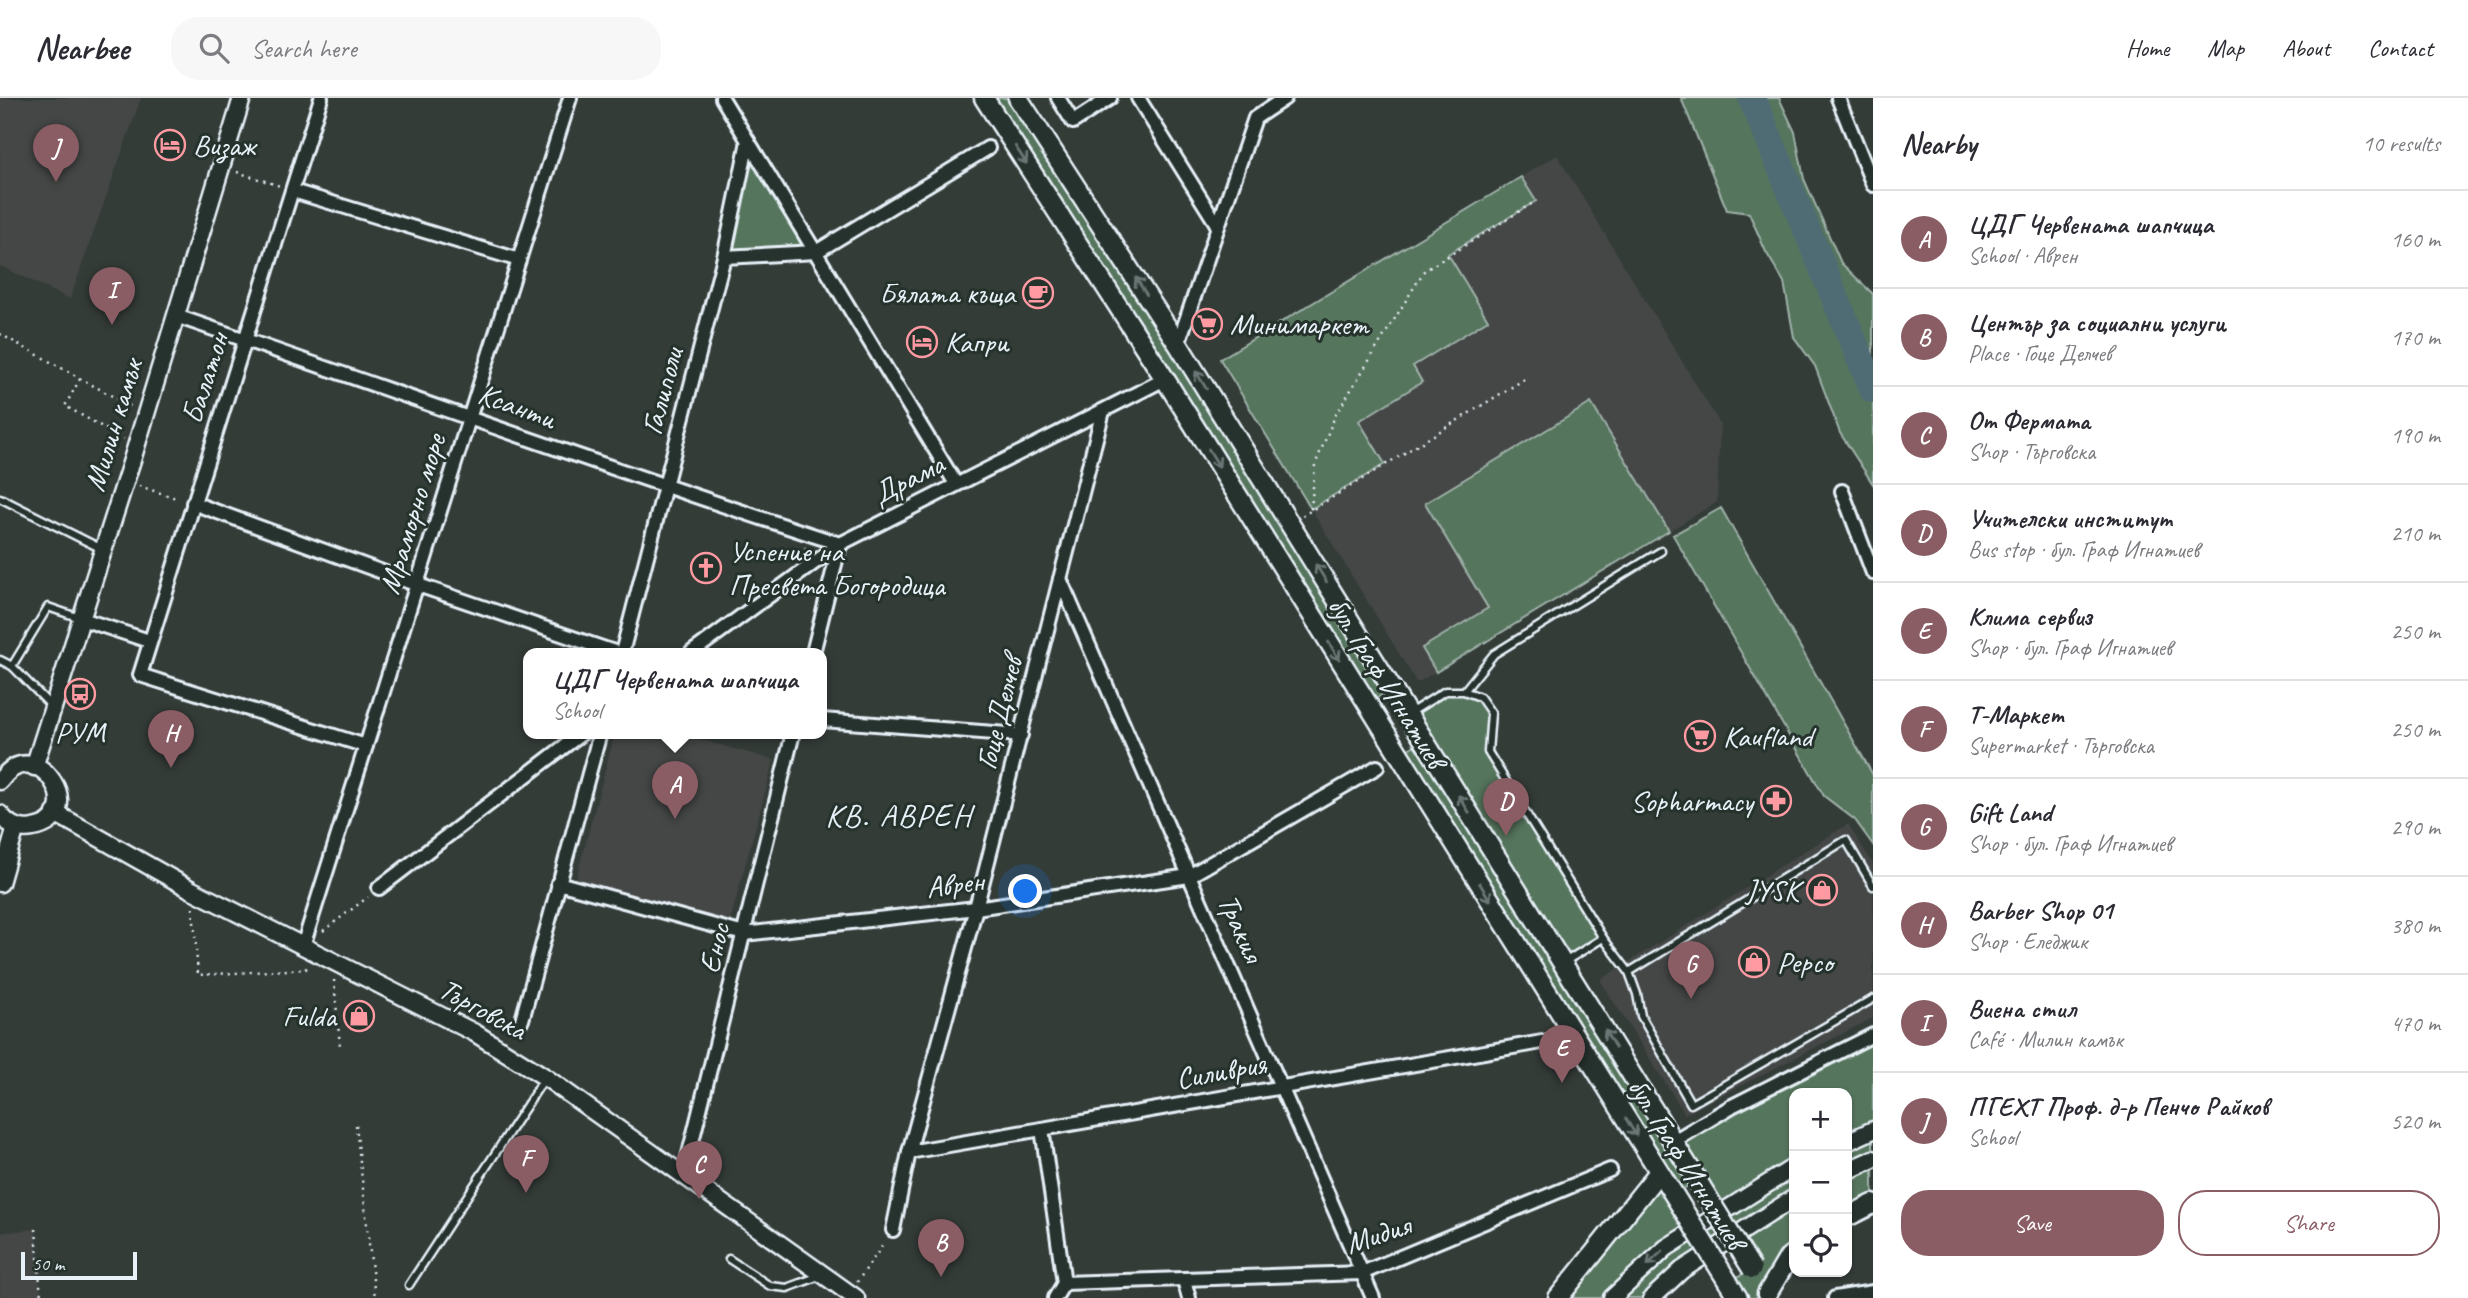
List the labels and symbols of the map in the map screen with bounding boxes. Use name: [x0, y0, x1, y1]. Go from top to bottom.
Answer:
pin: J: [33, 124, 79, 182]
place label: Визаж: [193, 126, 258, 164]
hotel icon: Визаж: [153, 128, 187, 162]
one-way arrow: [1014, 145, 1028, 165]
pin: I: [89, 267, 135, 325]
place label: Бялата къща: [879, 274, 1017, 312]
cafe icon: Бялата къща: [1021, 276, 1055, 310]
one-way arrow: [1134, 277, 1148, 297]
place label: Минимаркет: [1230, 305, 1370, 343]
supermarket icon: Минимаркет: [1190, 307, 1224, 341]
place label: Капри: [945, 323, 1010, 361]
street label: Балатон: [173, 325, 238, 428]
hotel icon: Капри: [905, 325, 939, 359]
street label: Галиполи: [632, 342, 692, 439]
street label: Милин камък: [75, 352, 152, 496]
one-way arrow: [1193, 370, 1207, 390]
street label: Ксанти: [473, 375, 562, 438]
street label: Мраморно море: [370, 427, 455, 598]
street label: Драма: [866, 444, 952, 513]
one-way arrow: [1206, 448, 1221, 467]
place label: Успение на Пресвета Богородица: [729, 532, 946, 604]
church icon: Успение на Пресвета Богородица: [689, 551, 723, 585]
one-way arrow: [1313, 564, 1328, 583]
street label: бул. Граф Игнатиев: [1319, 589, 1458, 780]
one-way arrow: [1327, 641, 1342, 660]
street label: Гоце Делчев: [967, 646, 1033, 773]
bus stop icon: РУМ: [63, 677, 97, 711]
pin: H: [148, 710, 194, 768]
place label: РУМ: [55, 713, 108, 751]
place label: Kaufland: [1723, 717, 1817, 755]
supermarket icon: Kaufland: [1683, 719, 1717, 753]
pin: A: [652, 761, 698, 819]
pin: D: [1483, 778, 1529, 836]
place label: Sopharmacy: [1630, 782, 1756, 820]
pharmacy icon: Sopharmacy: [1759, 784, 1793, 818]
one-way arrow: [1456, 794, 1470, 814]
district label: КВ. АВРЕН: [825, 795, 976, 836]
street label: Аврен: [924, 861, 988, 906]
place label: JYSK: [1744, 871, 1805, 909]
shop icon: JYSK: [1805, 873, 1839, 907]
your location: [1008, 874, 1042, 908]
one-way arrow: [1477, 882, 1492, 901]
street label: Тракия: [1209, 888, 1274, 970]
street label: Енос: [690, 918, 739, 977]
pin: G: [1668, 941, 1714, 999]
place label: Pepco: [1777, 943, 1836, 981]
shop icon: Pepco: [1737, 945, 1771, 979]
street label: Търговска: [432, 969, 535, 1050]
place label: Fulda: [282, 997, 338, 1035]
shop icon: Fulda: [342, 999, 376, 1033]
pin: E: [1539, 1025, 1585, 1083]
one-way arrow: [1603, 1029, 1617, 1049]
street label: Силиврия: [1173, 1044, 1270, 1098]
street label: бул. Граф Игнатиев: [1619, 1070, 1758, 1261]
one-way arrow: [1624, 1116, 1638, 1136]
pin: F: [503, 1135, 549, 1193]
pin: C: [676, 1141, 722, 1199]
street label: Мидия: [1341, 1205, 1418, 1262]
pin: B: [918, 1219, 964, 1277]
scale bar: [21, 1249, 136, 1281]
one-way arrow: [1647, 1249, 1664, 1266]

